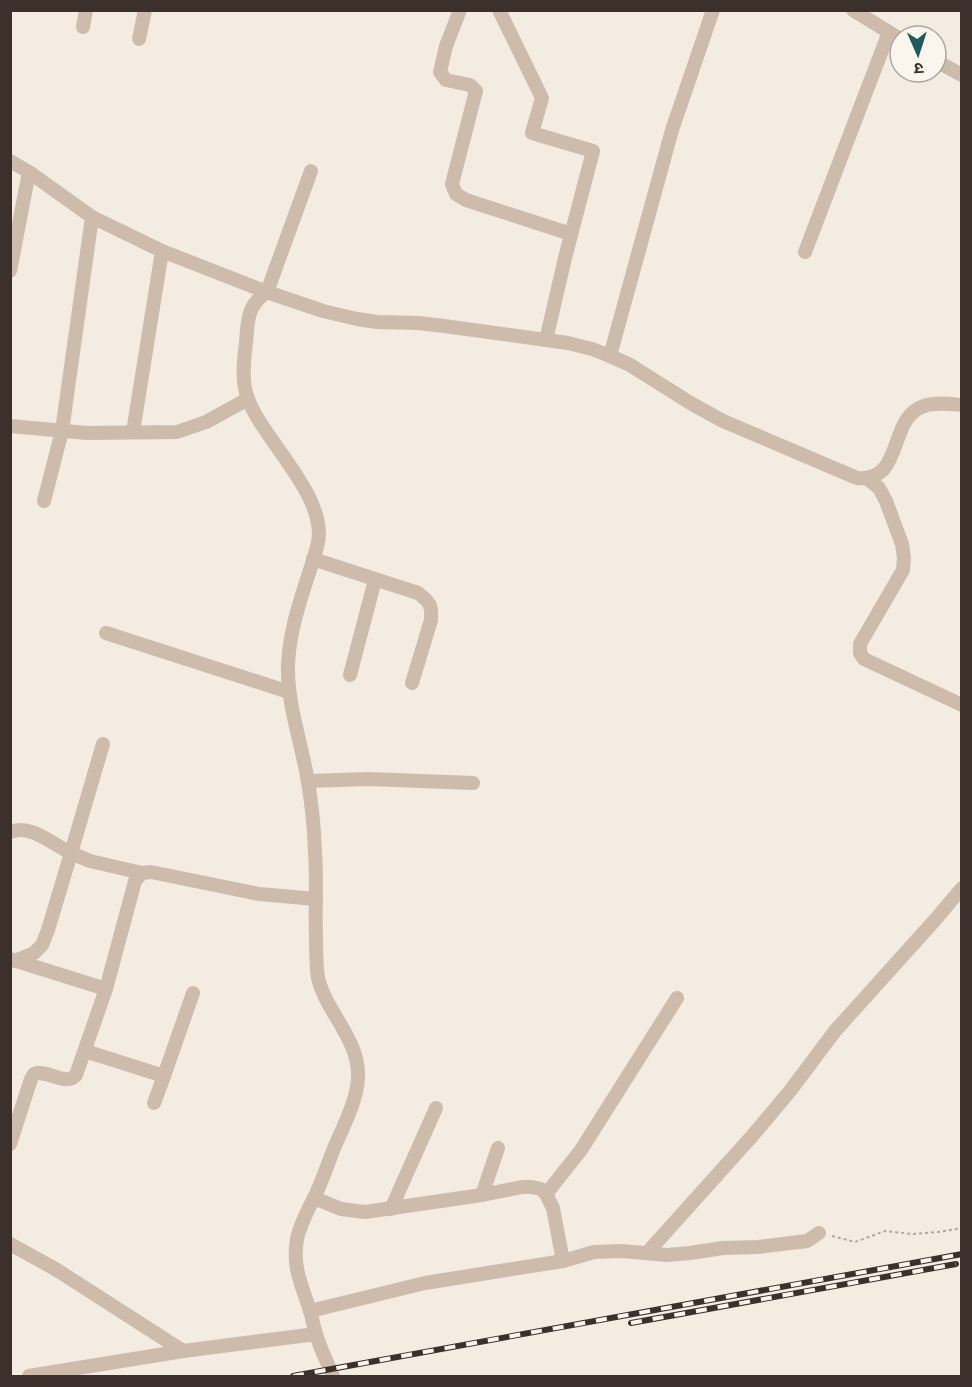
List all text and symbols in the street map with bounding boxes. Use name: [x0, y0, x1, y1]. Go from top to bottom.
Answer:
north arrow: [888, 24, 948, 84]
text: उ: [913, 59, 924, 78]

